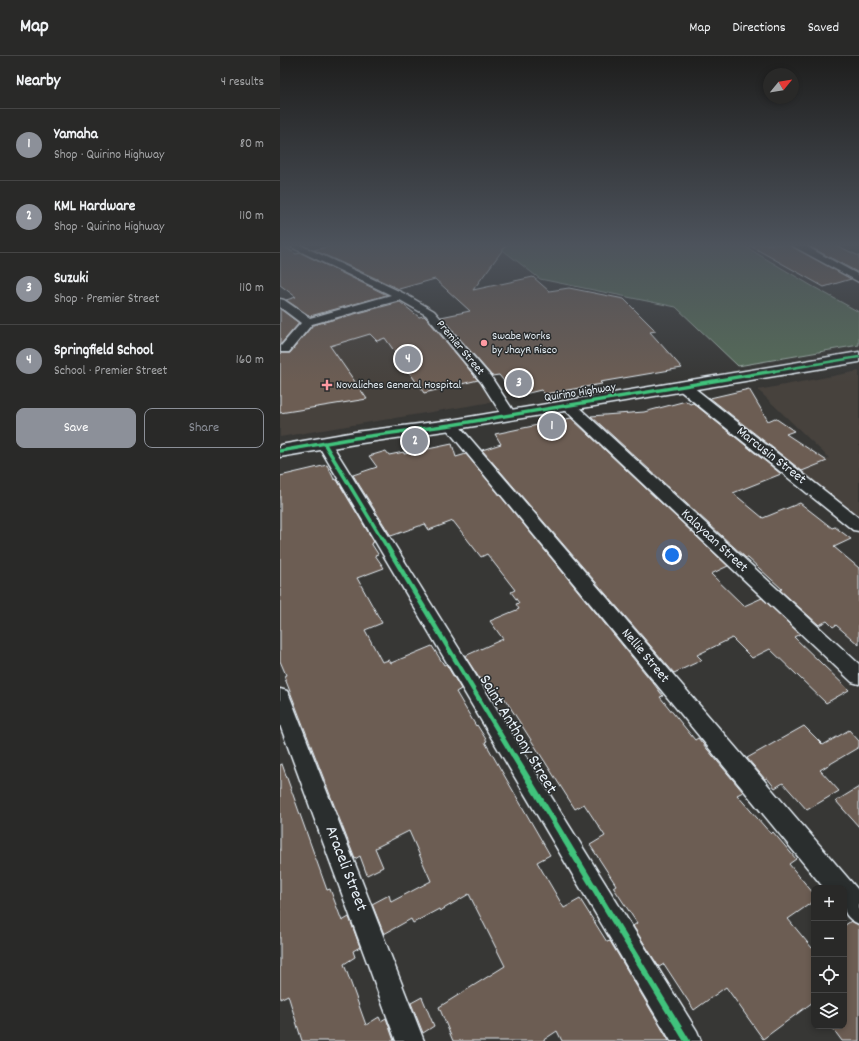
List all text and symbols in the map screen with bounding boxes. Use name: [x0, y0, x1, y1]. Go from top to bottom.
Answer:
text: Map: [20, 14, 49, 41]
text: Map: [689, 18, 711, 38]
text: Directions: [733, 18, 786, 38]
text: Saved: [808, 18, 839, 38]
north arrow: [763, 68, 799, 104]
text: Nearby: [16, 70, 60, 94]
text: 4 results: [221, 73, 264, 92]
text: Yamaha: [54, 124, 98, 146]
text: 1: [28, 135, 30, 154]
text: 80 m: [240, 135, 264, 154]
text: Shop · Quirino Highway: [54, 146, 164, 165]
text: KML Hardware: [54, 196, 135, 218]
text: 2: [26, 207, 32, 226]
text: 110 m: [239, 207, 264, 226]
text: Shop · Quirino Highway: [54, 218, 164, 237]
text: Suzuki: [54, 268, 88, 290]
text: 3: [26, 279, 32, 298]
text: 110 m: [239, 279, 264, 298]
text: Shop · Premier Street: [54, 290, 159, 309]
street label: Premier Street: [432, 317, 488, 380]
place label: Swabe Works by JhayR Risco: [492, 328, 557, 359]
marker: Swabe Works by JhayR Risco: [479, 338, 489, 348]
text: Springfield School: [54, 340, 153, 362]
pin: 4: [395, 344, 421, 374]
text: 4: [26, 351, 32, 370]
text: 160 m: [236, 351, 264, 370]
text: School · Premier Street: [54, 362, 167, 381]
pin: 3: [506, 368, 532, 398]
place label: Novaliches General Hospital: [336, 377, 462, 394]
marker: Novaliches General Hospital: [321, 379, 333, 391]
street label: Quirino Highway: [543, 379, 618, 407]
button: Save: [16, 408, 136, 448]
button: Share: [144, 408, 264, 448]
pin: 1: [539, 411, 565, 441]
street label: Marcusin Street: [732, 422, 810, 490]
pin: 2: [402, 426, 428, 456]
street label: Kalayaan Street: [676, 505, 752, 577]
your location: [662, 545, 682, 565]
street label: Nellie Street: [616, 624, 674, 688]
street label: Saint Anthony Street: [472, 671, 562, 799]
street label: Araceli Street: [318, 823, 372, 915]
map controls: [811, 885, 847, 1029]
button: +: [811, 885, 847, 921]
button: −: [811, 921, 847, 957]
button: locate: [811, 957, 847, 993]
button: layers: [811, 993, 847, 1029]

